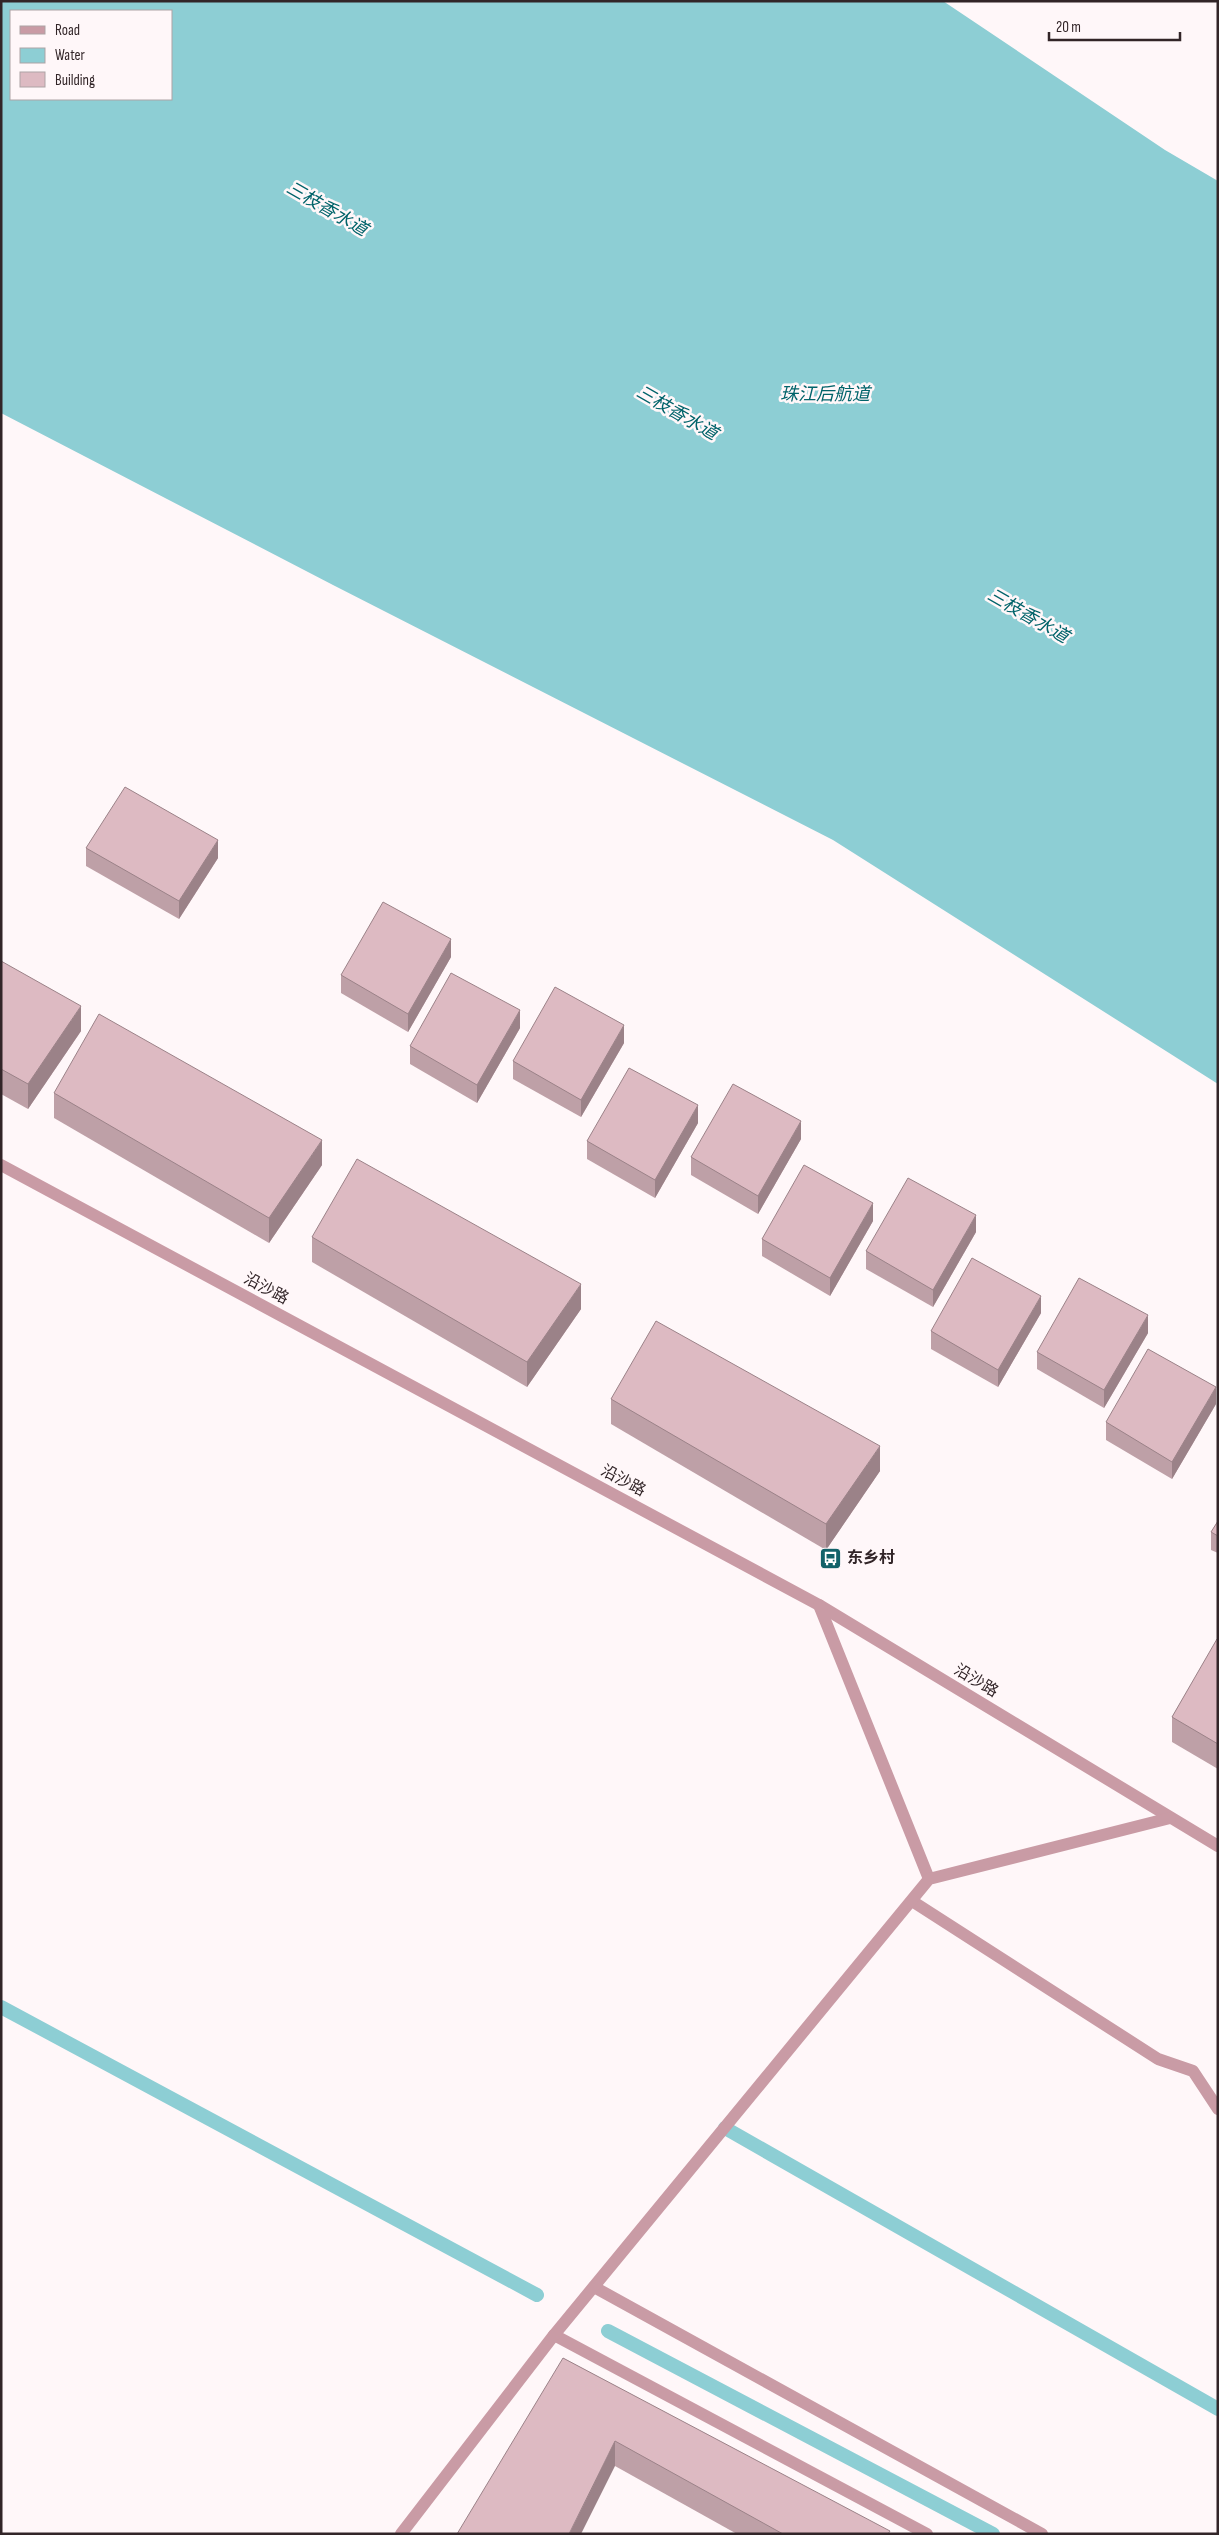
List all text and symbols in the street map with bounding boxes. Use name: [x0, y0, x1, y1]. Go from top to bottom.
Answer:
legend: [10, 10, 172, 100]
scale bar: [1049, 10, 1180, 42]
text: 20 m: [1056, 18, 1081, 37]
text: Road: [55, 21, 80, 40]
text: Water: [55, 46, 86, 65]
text: Building: [55, 71, 95, 90]
water label: 三枝香水道: [283, 177, 374, 242]
water label: 三枝香水道: [633, 381, 724, 446]
water label: 珠江后航道: [780, 384, 873, 405]
water label: 三枝香水道: [984, 584, 1075, 649]
street label: 沿沙路: [240, 1269, 292, 1309]
street label: 沿沙路: [597, 1461, 649, 1501]
bus stop icon: 东乡村: [819, 1546, 843, 1570]
place label: 东乡村: [847, 1548, 895, 1568]
street label: 沿沙路: [951, 1660, 1001, 1702]

